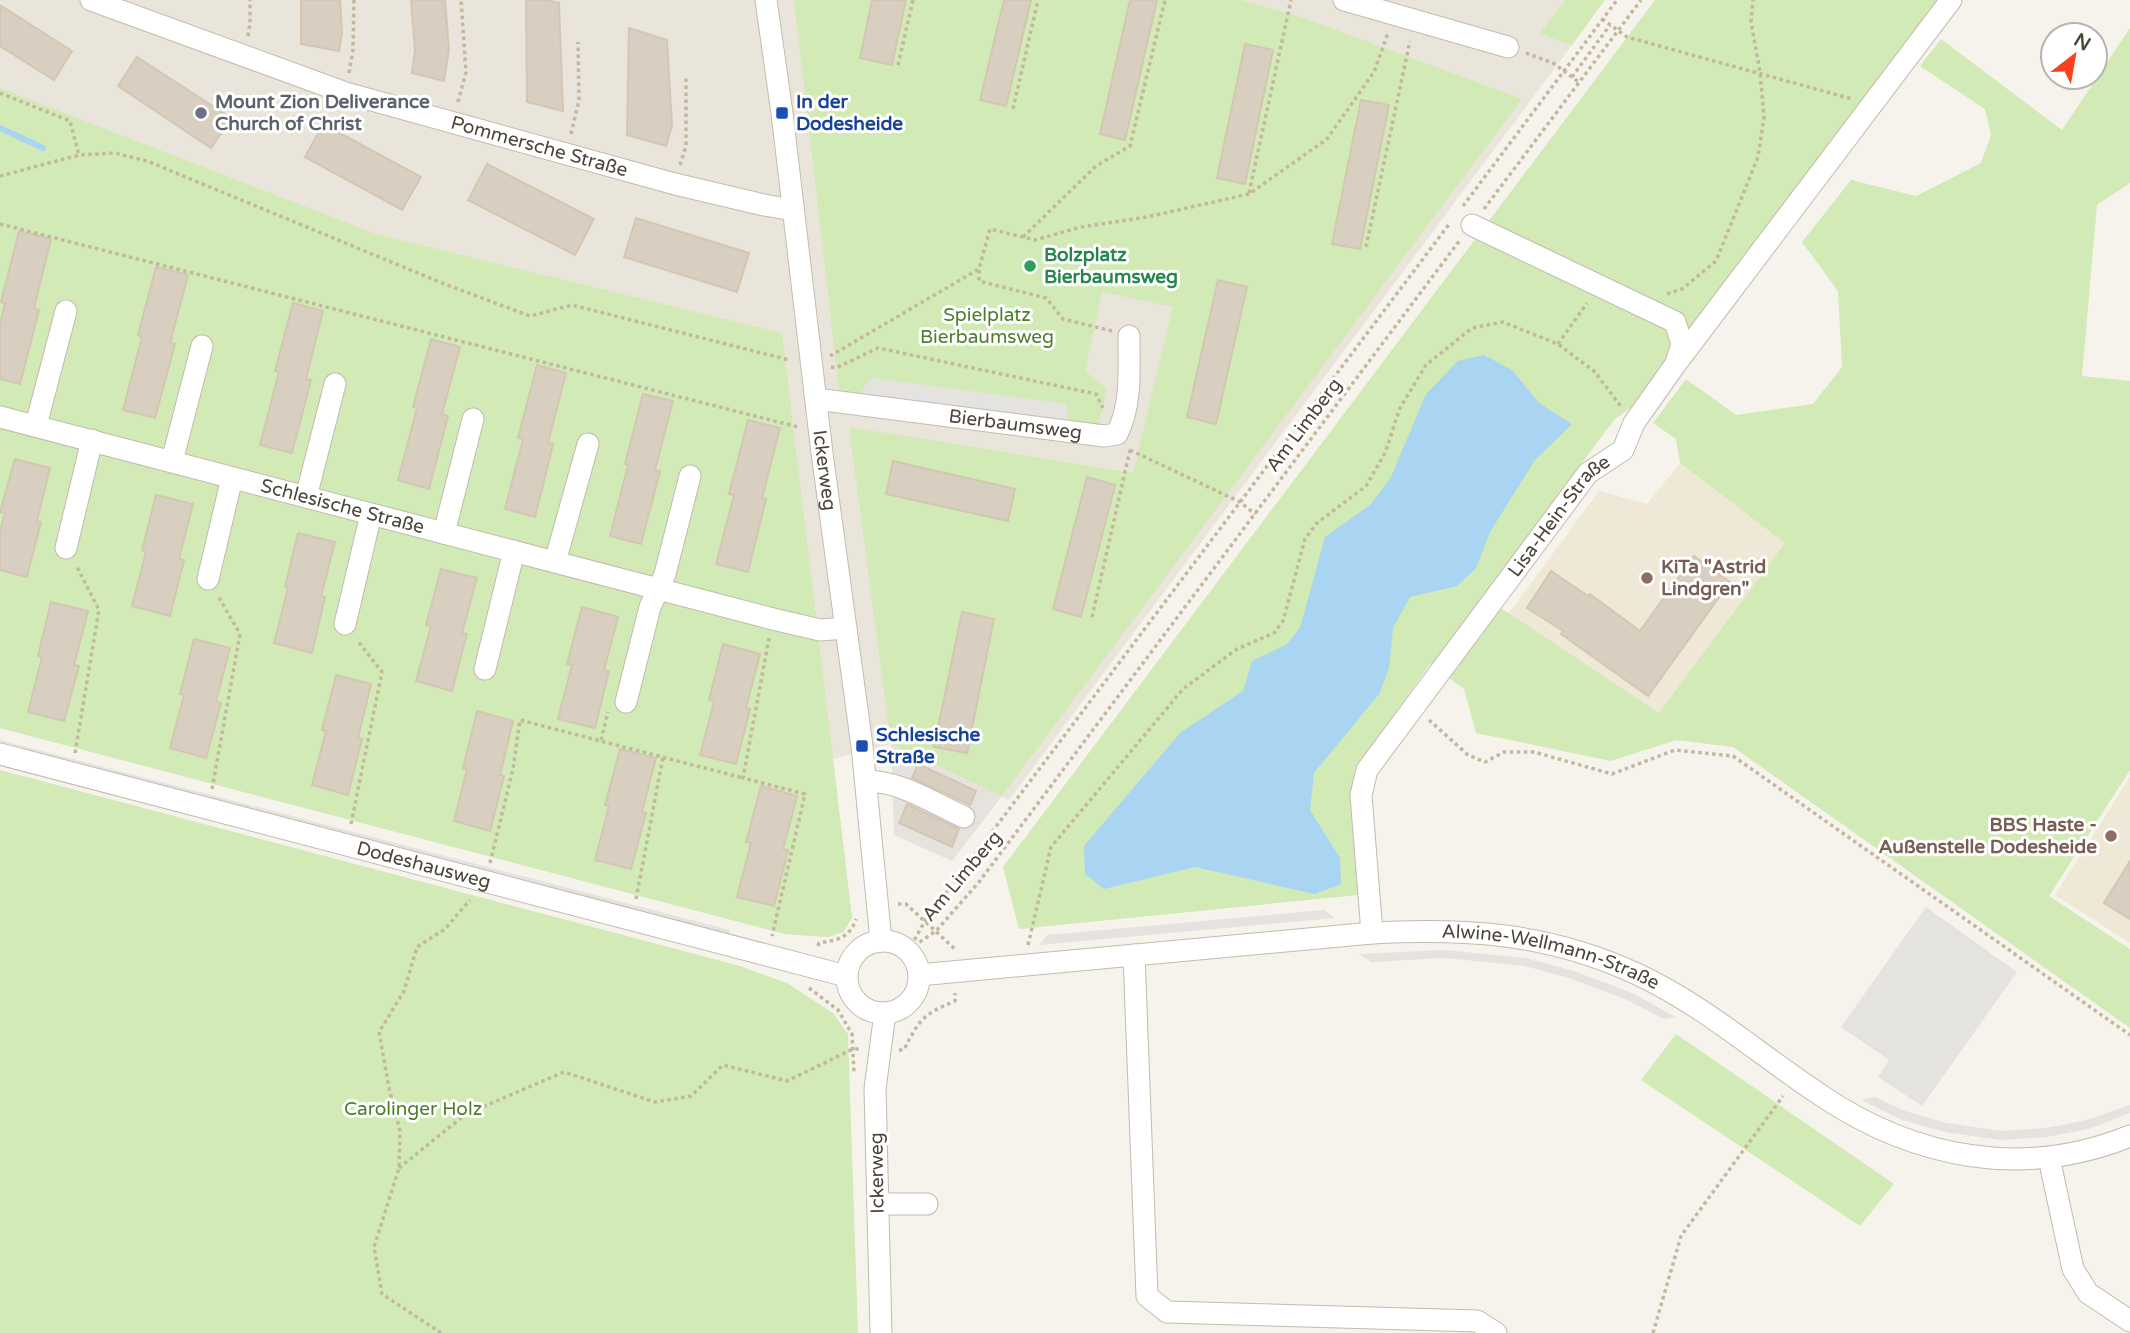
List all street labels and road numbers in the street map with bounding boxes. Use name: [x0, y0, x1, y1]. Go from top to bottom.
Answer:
street label: Pommersche Straße: [448, 112, 630, 181]
street label: Am Limberg: [1262, 374, 1346, 476]
street label: Bierbaumsweg: [947, 405, 1083, 444]
street label: Ickerweg: [808, 429, 841, 512]
street label: Lisa-Hein-Straße: [1504, 451, 1614, 581]
street label: Schlesische Straße: [258, 475, 427, 538]
street label: Am Limberg: [918, 826, 1006, 926]
street label: Dodeshausweg: [354, 837, 493, 893]
street label: Alwine-Wellmann-Straße: [1441, 921, 1663, 994]
street label: Ickerweg: [865, 1132, 889, 1214]

